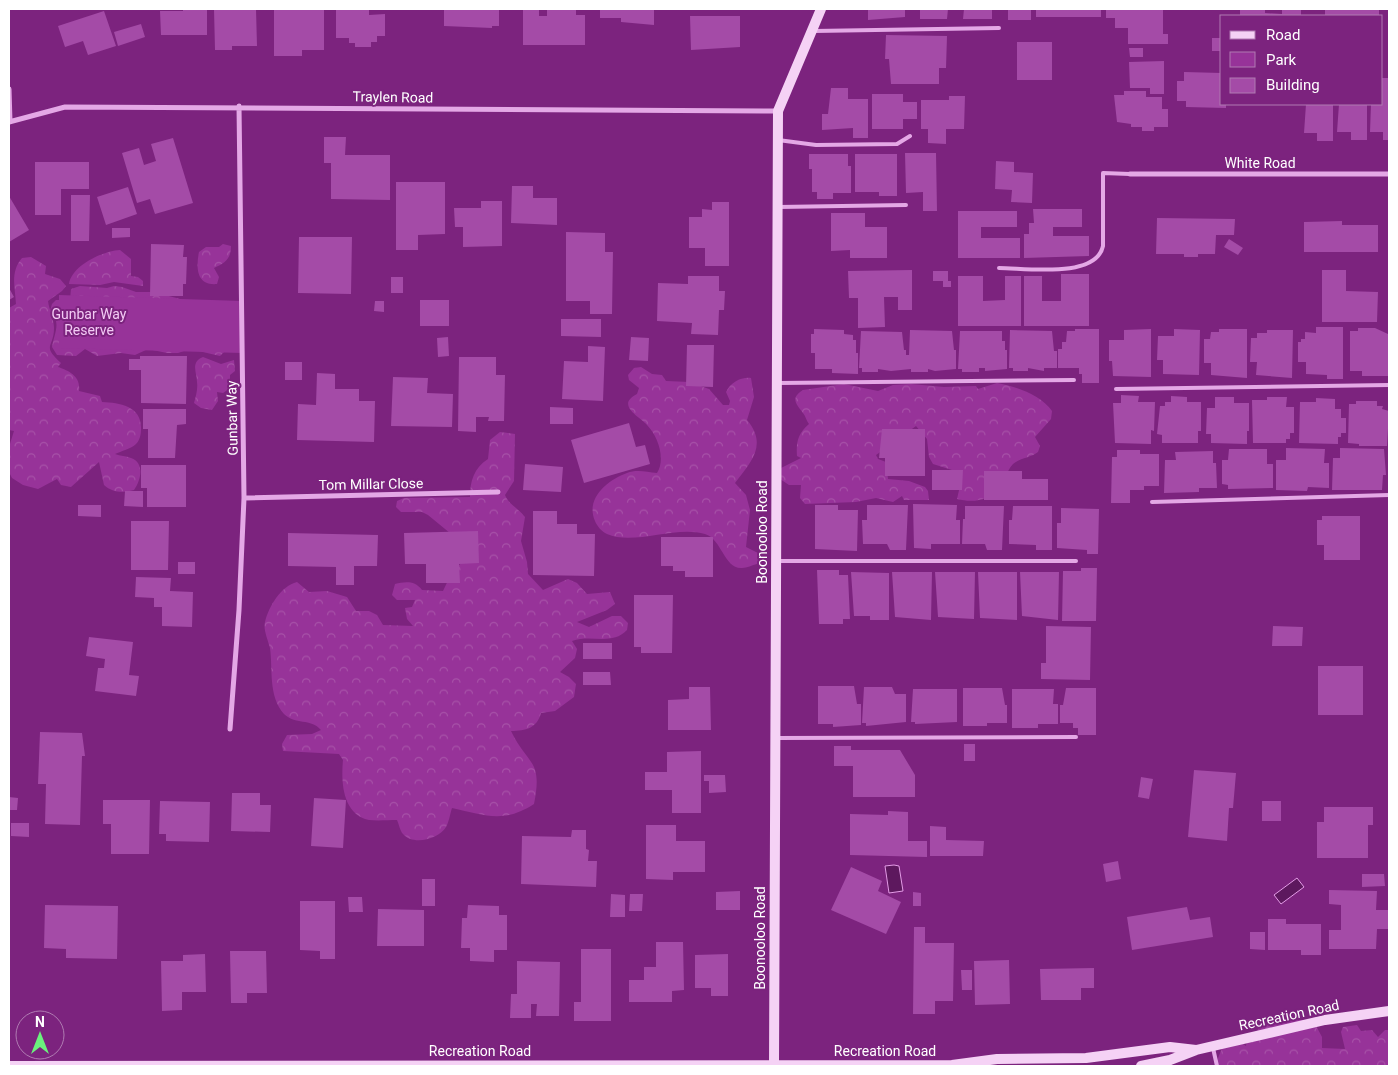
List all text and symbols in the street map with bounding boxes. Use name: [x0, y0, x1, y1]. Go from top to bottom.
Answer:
legend: [1220, 15, 1383, 105]
text: Road: [1266, 26, 1300, 44]
text: Park: [1266, 51, 1297, 69]
text: Building: [1266, 76, 1320, 94]
street label: Traylen Road: [353, 88, 433, 106]
street label: White Road: [1224, 155, 1296, 171]
park label: Gunbar Way Reserve: [51, 306, 127, 338]
street label: Gunbar Way: [223, 380, 241, 456]
street label: Tom Millar Close: [318, 475, 424, 493]
street label: Boonooloo Road: [754, 480, 770, 584]
street label: Boonooloo Road: [752, 886, 768, 990]
street label: Recreation Road: [1237, 997, 1341, 1033]
north arrow: [15, 1010, 65, 1060]
text: N: [35, 1014, 45, 1030]
street label: Recreation Road: [429, 1043, 531, 1059]
street label: Recreation Road: [834, 1043, 936, 1059]

